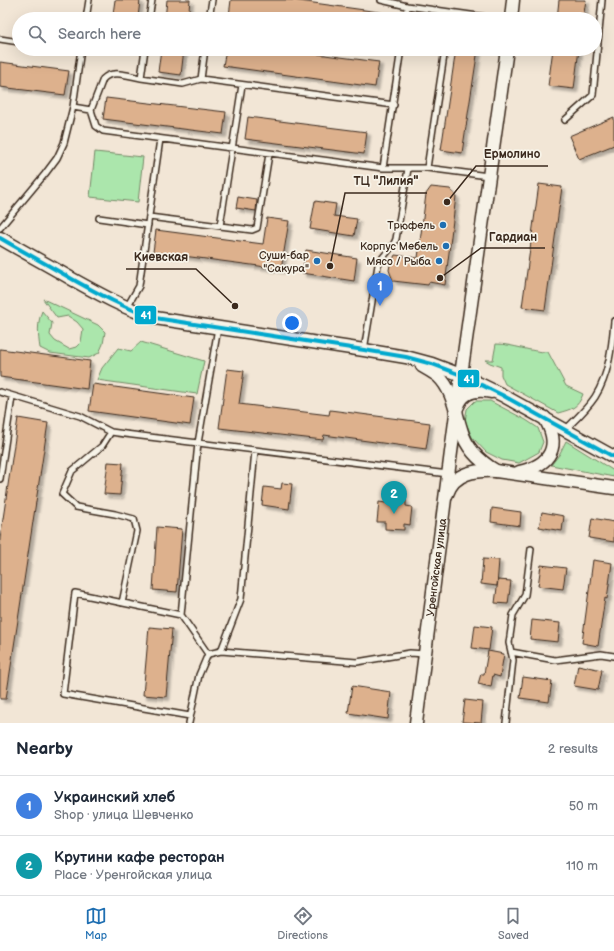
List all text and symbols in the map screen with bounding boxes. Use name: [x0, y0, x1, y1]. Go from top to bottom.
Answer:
search box: [12, 12, 602, 56]
icon: search: [26, 23, 48, 45]
text: Search here: [58, 25, 141, 44]
callout: Ермолино: [476, 142, 548, 166]
text: Ермолино: [484, 147, 541, 162]
callout: ТЦ "Лилия": [345, 169, 427, 193]
text: ТЦ "Лилия": [353, 174, 419, 189]
place label: Трюфель: [387, 219, 436, 232]
marker: Трюфель: [438, 220, 448, 230]
callout: Гардиан: [481, 224, 545, 248]
text: Гардиан: [489, 230, 537, 245]
place label: Корпус Мебель: [360, 240, 439, 253]
marker: Корпус Мебель: [441, 241, 451, 251]
callout: Киевская: [126, 245, 196, 269]
place label: Суши-бар "Сакура": [259, 249, 310, 275]
text: Киевская: [134, 250, 188, 265]
place label: Мясо / Рыба: [366, 255, 431, 268]
marker: Суши-бар "Сакура": [312, 256, 322, 266]
marker: Мясо / Рыба: [434, 256, 444, 266]
pin: 1: [367, 273, 393, 306]
line badge: 41: [134, 305, 157, 325]
text: 41: [141, 309, 151, 322]
your location: [282, 313, 302, 333]
line badge: 41: [457, 369, 480, 388]
text: 41: [464, 373, 474, 386]
pin: 2: [381, 481, 407, 514]
street label: Уренгойская улица: [424, 517, 449, 617]
text: Nearby: [16, 739, 73, 759]
text: 2 results: [548, 741, 598, 757]
text: Украинский хлеб: [54, 788, 175, 807]
text: 1: [26, 798, 32, 814]
text: 50 m: [569, 798, 598, 814]
text: Shop · улица Шевченко: [54, 807, 193, 823]
text: Крутини кафе ресторан: [54, 848, 225, 867]
text: 2: [25, 858, 33, 874]
text: 110 m: [566, 858, 598, 874]
text: Place · Уренгойская улица: [54, 867, 212, 883]
tab: Map: [85, 905, 107, 942]
tab: Directions: [277, 905, 328, 942]
tab: Saved: [498, 905, 529, 942]

